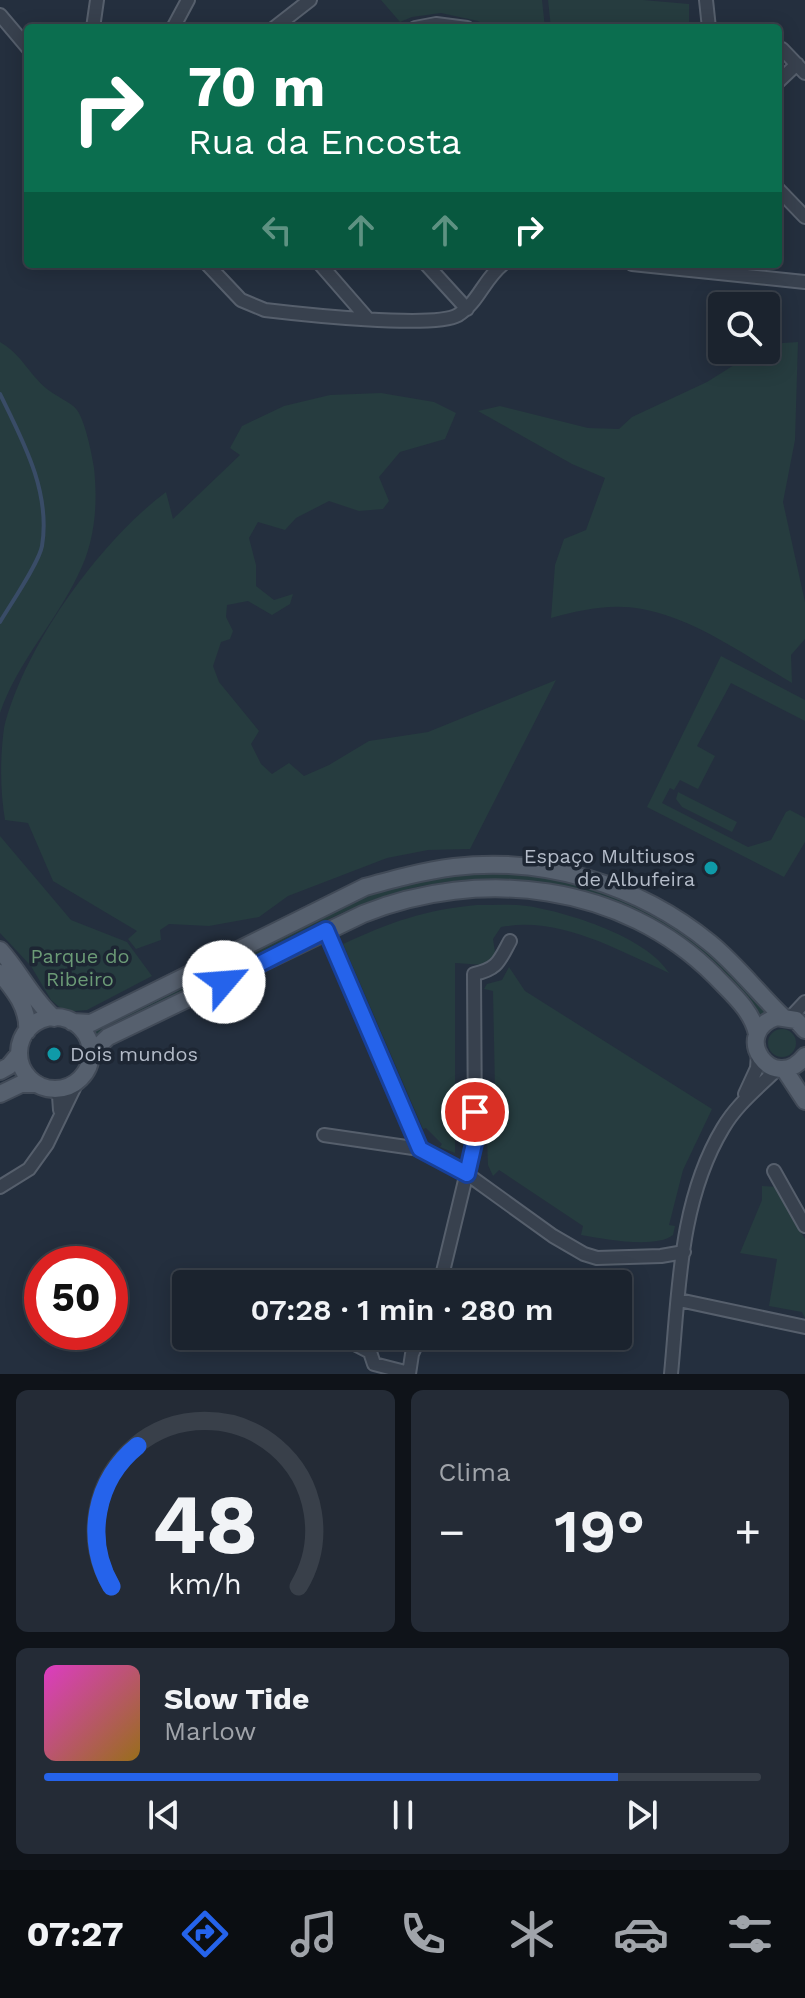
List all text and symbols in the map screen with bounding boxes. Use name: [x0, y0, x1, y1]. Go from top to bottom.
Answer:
text: 70 m: [188, 54, 325, 120]
icon: right: [56, 56, 160, 160]
text: Rua da Encosta: [188, 121, 461, 163]
icon: left: [255, 208, 299, 252]
icon: ahead: [339, 208, 383, 252]
icon: ahead: [423, 208, 467, 252]
icon: right: [507, 208, 551, 252]
map controls: [708, 292, 780, 364]
button: search: [708, 292, 780, 364]
place label: Espaço Multiusos de Albufeira: [524, 844, 695, 891]
marker: Espaço Multiusos de Albufeira: [702, 859, 720, 877]
position arrow: [182, 940, 266, 1024]
park label: Parque do Ribeiro: [30, 944, 130, 991]
place label: Dois mundos: [70, 1042, 198, 1066]
marker: Dois mundos: [45, 1045, 63, 1063]
pin: [441, 1078, 509, 1146]
icon: arrive: [453, 1090, 497, 1134]
speed limit sign: 50: [24, 1246, 128, 1350]
text: 07:28 · 1 min · 280 m: [251, 1292, 553, 1327]
text: Clima: [439, 1457, 511, 1487]
text: 48: [152, 1476, 258, 1573]
text: 19°: [554, 1496, 645, 1567]
text: −: [439, 1506, 465, 1558]
text: +: [734, 1506, 761, 1558]
text: km/h: [168, 1567, 242, 1601]
text: Slow Tide: [164, 1681, 309, 1716]
text: Marlow: [164, 1716, 256, 1746]
icon: previous: [142, 1793, 186, 1837]
icon: pause: [381, 1793, 425, 1837]
icon: next: [620, 1793, 664, 1837]
icon: directions: [177, 1906, 233, 1962]
icon: music: [286, 1906, 342, 1962]
icon: phone: [395, 1906, 451, 1962]
icon: climate: [504, 1906, 560, 1962]
icon: car: [613, 1906, 669, 1962]
icon: filters: [722, 1906, 778, 1962]
text: 07:27: [27, 1913, 124, 1955]

